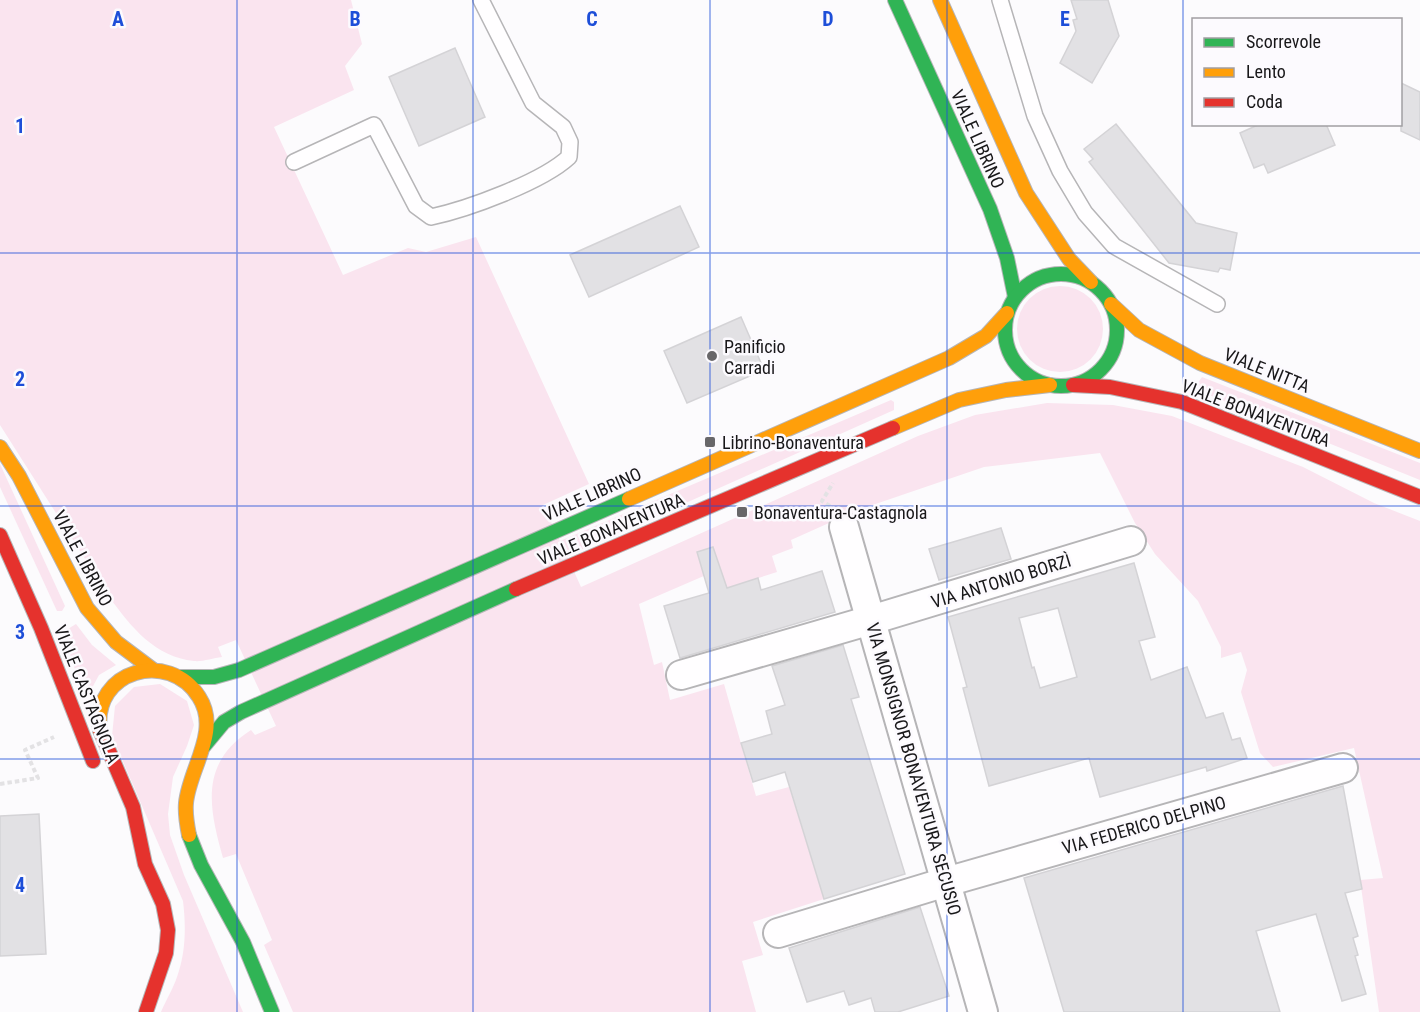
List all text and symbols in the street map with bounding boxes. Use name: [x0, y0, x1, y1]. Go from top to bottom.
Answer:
text: A: [112, 7, 124, 31]
text: B: [349, 7, 361, 31]
text: C: [586, 7, 598, 31]
text: D: [822, 7, 834, 31]
text: E: [1060, 7, 1070, 31]
legend: [1192, 18, 1402, 126]
text: Scorrevole: [1246, 31, 1321, 52]
text: Lento: [1246, 61, 1286, 82]
street label: VIALE LIBRINO: [947, 86, 1009, 192]
text: Coda: [1246, 91, 1283, 112]
text: 1: [15, 114, 25, 138]
place label: Panificio Carradi: [724, 336, 786, 378]
street label: VIALE NITTA: [1221, 343, 1314, 397]
marker: Panificio Carradi: [705, 349, 719, 363]
text: 2: [15, 367, 25, 391]
street label: VIALE BONAVENTURA: [1179, 375, 1334, 451]
place label: Librino-Bonaventura: [722, 432, 864, 453]
marker: Librino-Bonaventura: [703, 435, 717, 449]
street label: VIALE LIBRINO: [539, 463, 645, 525]
street label: VIALE BONAVENTURA: [534, 488, 688, 569]
place label: Bonaventura-Castagnola: [754, 502, 927, 523]
marker: Bonaventura-Castagnola: [735, 505, 749, 519]
street label: VIALE LIBRINO: [49, 506, 117, 610]
street label: VIA ANTONIO BORZÌ: [929, 550, 1073, 612]
text: 3: [15, 620, 25, 644]
street label: VIA MONSIGNOR BONAVENTURA SECUSIO: [862, 620, 966, 918]
street label: VIALE CASTAGNOLA: [50, 622, 125, 767]
street label: VIA FEDERICO DELPINO: [1060, 792, 1228, 858]
text: 4: [15, 873, 25, 897]

